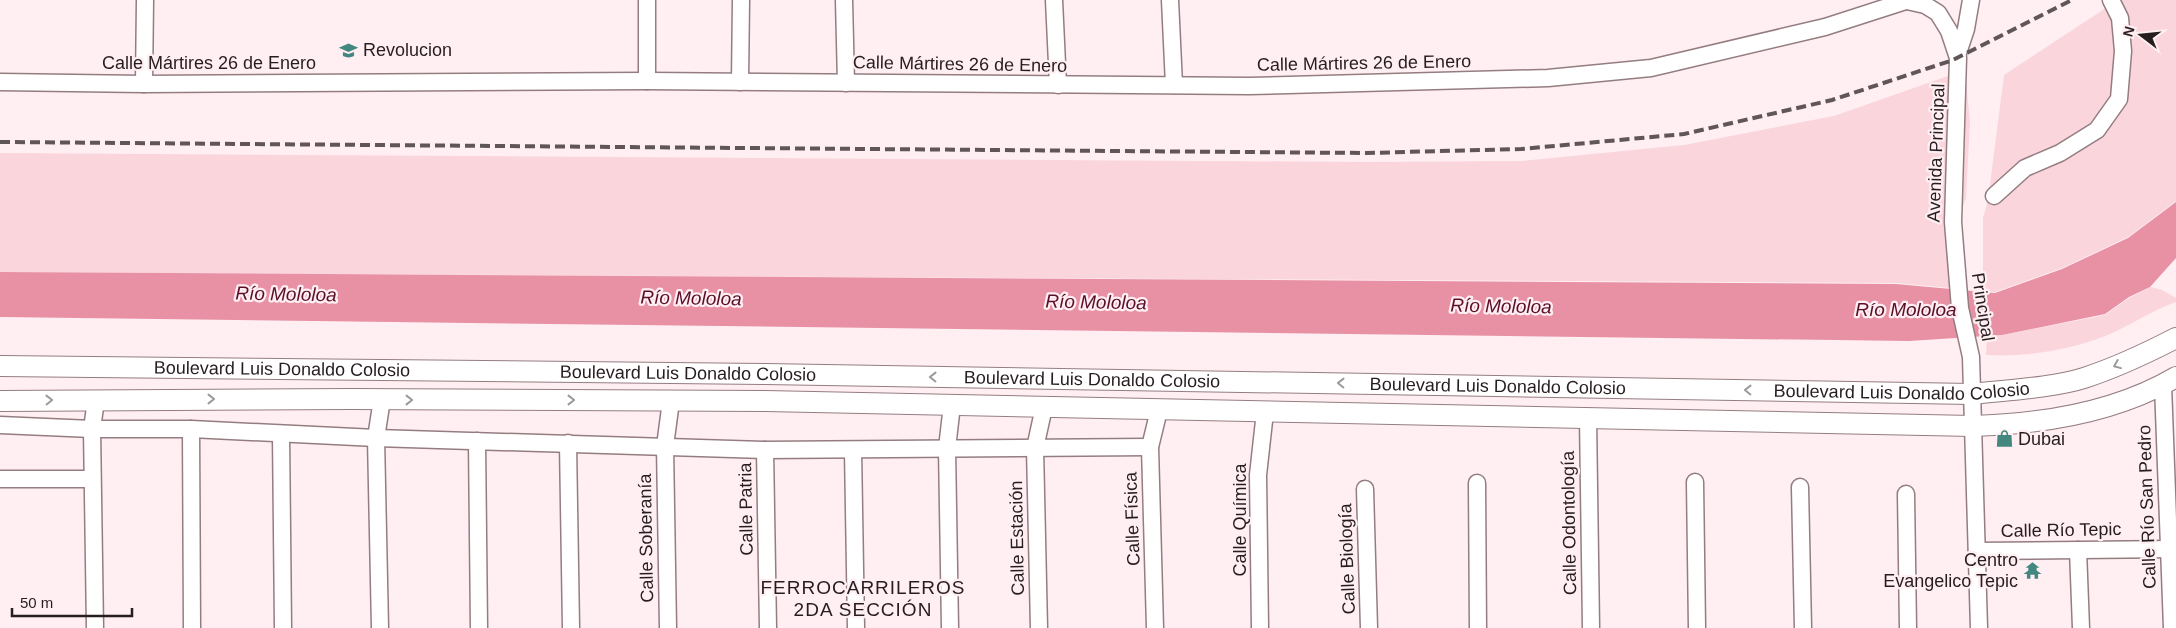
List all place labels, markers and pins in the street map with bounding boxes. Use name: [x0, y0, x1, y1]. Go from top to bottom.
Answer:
school or university icon: Revolucion: [339, 40, 359, 60]
place label: Revolucion: [363, 40, 452, 60]
shop icon: Dubai: [1994, 429, 2014, 449]
place label: Dubai: [2018, 429, 2065, 449]
place label: Centro Evangelico Tepic: [1883, 550, 2018, 591]
temple icon: Centro Evangelico Tepic: [2022, 560, 2042, 580]

